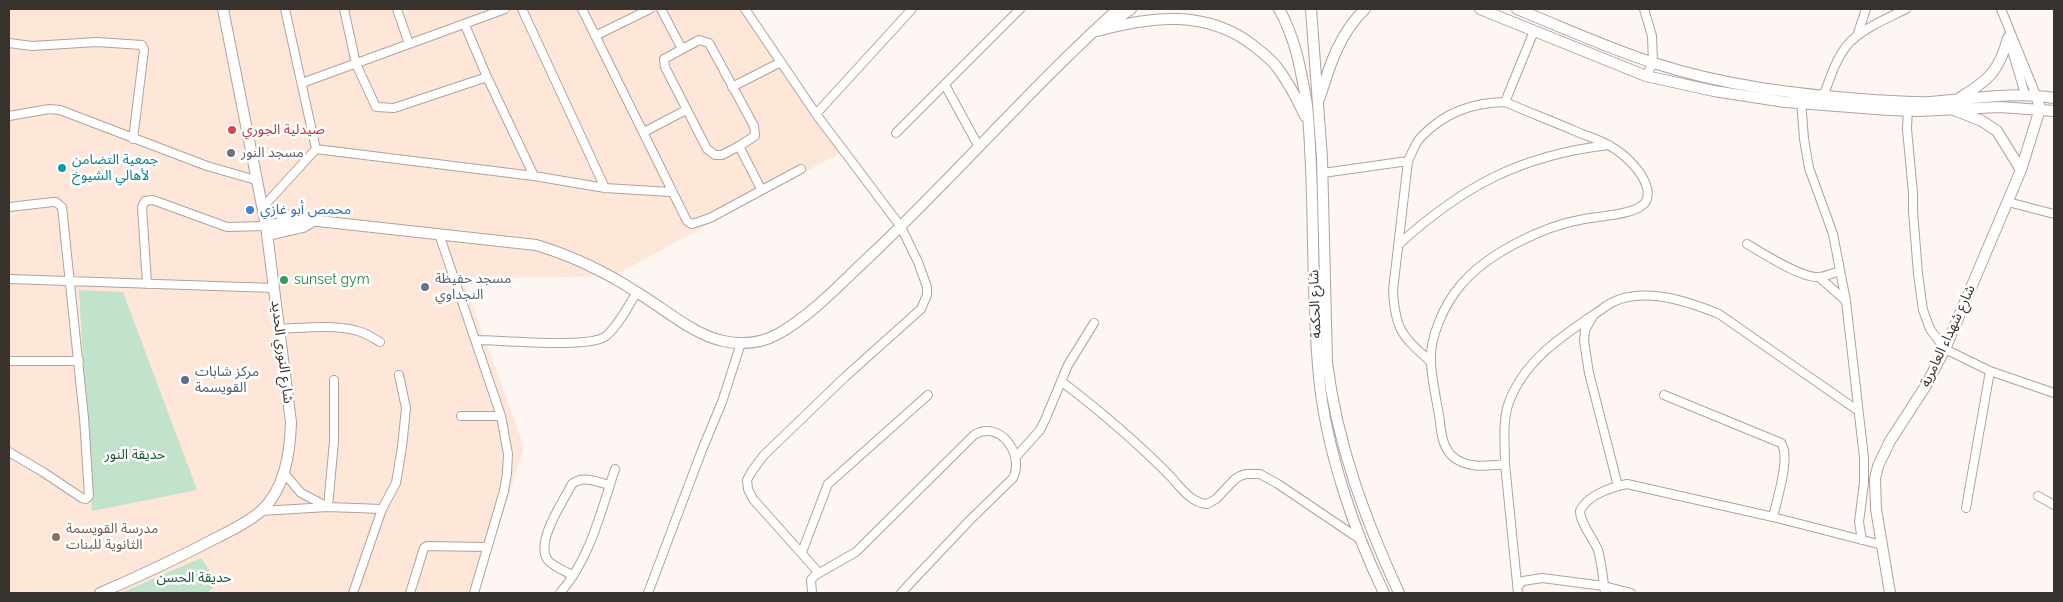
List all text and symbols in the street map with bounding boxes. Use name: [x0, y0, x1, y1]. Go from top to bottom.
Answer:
place label: صيدلية الجوري: [242, 122, 325, 138]
marker: صيدلية الجوري: [226, 124, 238, 136]
place label: مسجد النور: [241, 145, 304, 161]
marker: مسجد النور: [225, 147, 237, 159]
place label: جمعية التضامن لأهالي الشيوخ: [72, 152, 158, 184]
marker: جمعية التضامن لأهالي الشيوخ: [56, 162, 68, 174]
place label: محمص أبو غازي: [260, 202, 351, 218]
marker: محمص أبو غازي: [244, 204, 256, 216]
street label: شارع الحكمة: [1305, 269, 1325, 339]
place label: مسجد حفيظة النجداوي: [435, 271, 511, 304]
place label: sunset gym: [294, 272, 370, 288]
marker: sunset gym: [278, 274, 290, 286]
marker: مسجد حفيظة النجداوي: [419, 281, 431, 293]
street label: شارع شهداء العامرية: [1917, 282, 1979, 390]
street label: شارع النوري الحديد: [267, 300, 297, 404]
place label: مركز شابات القويسمة: [195, 364, 259, 397]
marker: مركز شابات القويسمة: [179, 374, 191, 386]
park label: حديقة النور: [105, 447, 165, 463]
place label: مدرسة القويسمة الثانوية للبنات: [66, 521, 158, 554]
marker: مدرسة القويسمة الثانوية للبنات: [50, 531, 62, 543]
park label: حديقة الحسن: [156, 570, 232, 586]

